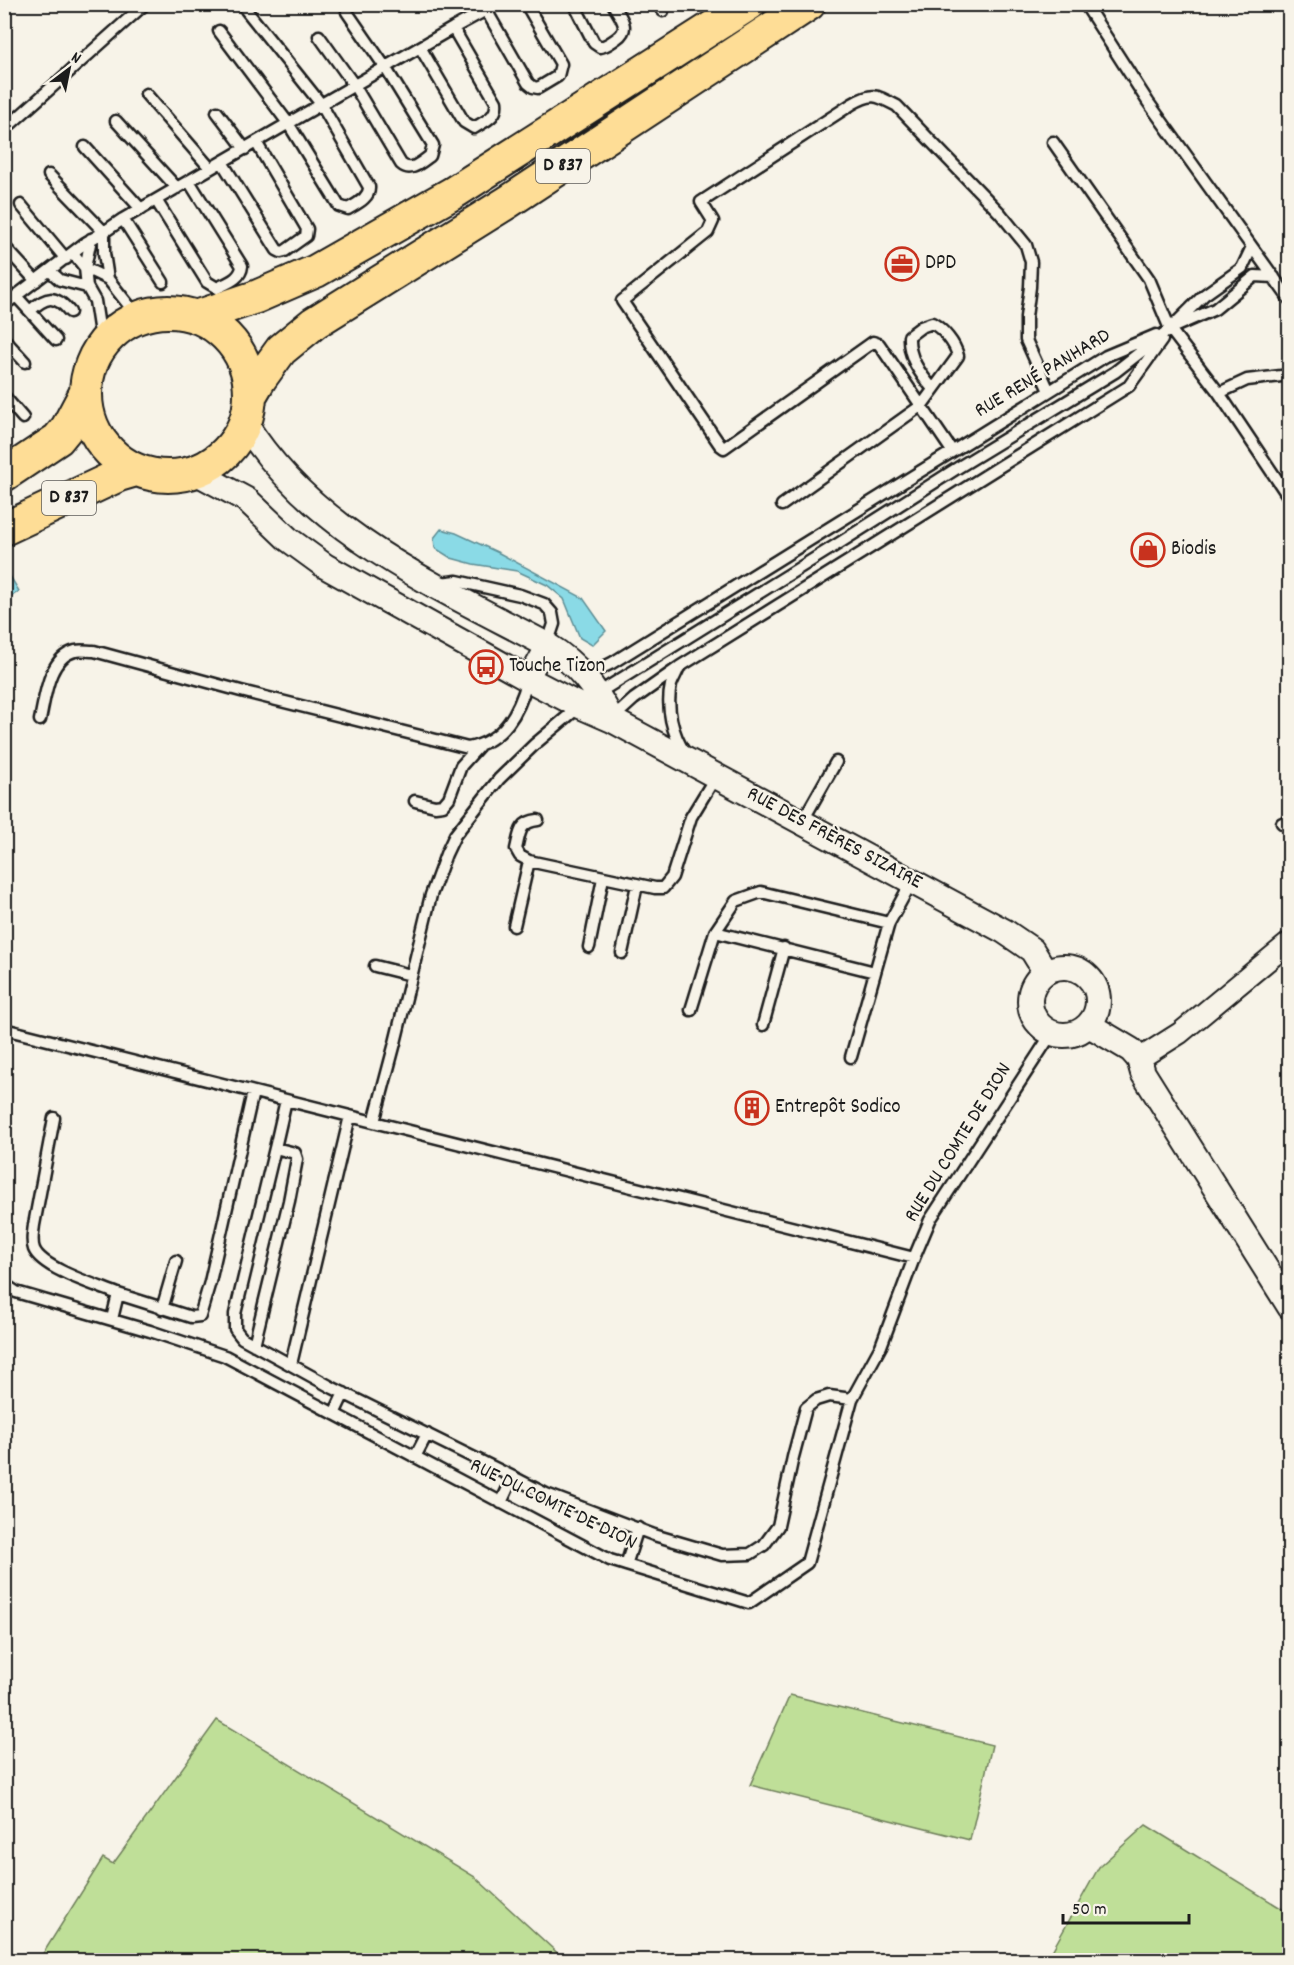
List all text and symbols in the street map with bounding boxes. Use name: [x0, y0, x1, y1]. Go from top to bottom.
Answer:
north arrow: [39, 39, 99, 99]
text: N: [66, 47, 85, 70]
road number: D 837: [536, 149, 590, 183]
office icon: DPD: [884, 246, 920, 282]
place label: DPD: [925, 249, 956, 279]
street label: RUE RENÉ PANHARD: [969, 321, 1117, 426]
road number: D 837: [42, 481, 96, 515]
shop icon: Biodis: [1130, 532, 1166, 568]
place label: Biodis: [1171, 535, 1217, 565]
bus stop icon: Touche Tizon: [468, 649, 504, 685]
place label: Touche Tizon: [509, 652, 605, 682]
street label: RUE DES FRÈRES SIZAIRE: [741, 780, 927, 898]
street label: RUE DU COMTE DE DION: [898, 1058, 1020, 1228]
building icon: Entrepôt Sodico: [734, 1090, 770, 1126]
place label: Entrepôt Sodico: [775, 1093, 901, 1123]
street label: RUE DU COMTE DE DION: [464, 1451, 642, 1559]
scale bar: [1063, 1887, 1189, 1925]
text: 50 m: [1072, 1898, 1107, 1923]

